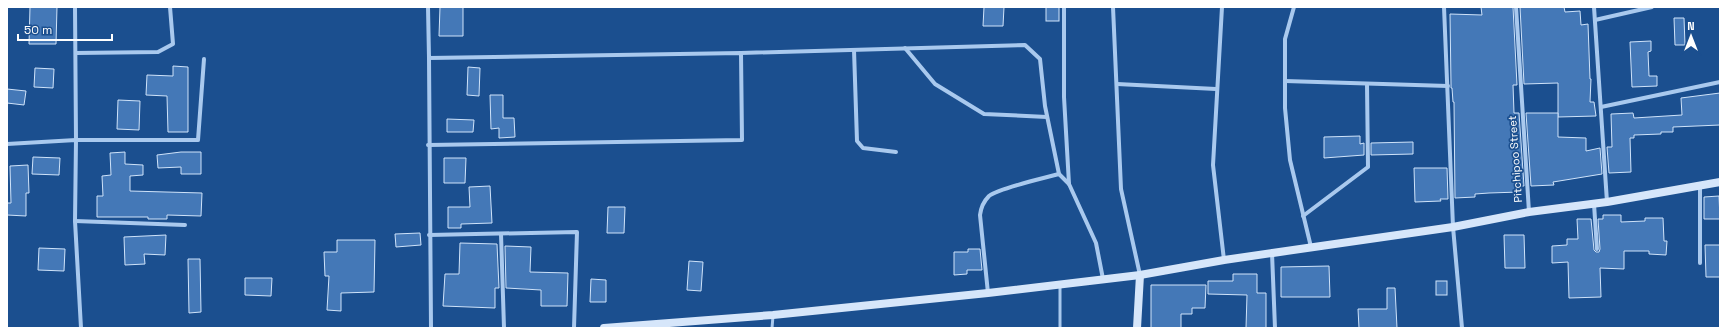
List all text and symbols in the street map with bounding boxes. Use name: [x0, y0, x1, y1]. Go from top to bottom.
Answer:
scale bar: [18, 16, 112, 42]
north arrow: [1671, 16, 1711, 56]
text: N: [1687, 19, 1695, 33]
text: 50 m: [24, 22, 52, 38]
street label: Pitchipoo Street: [1505, 115, 1525, 203]

